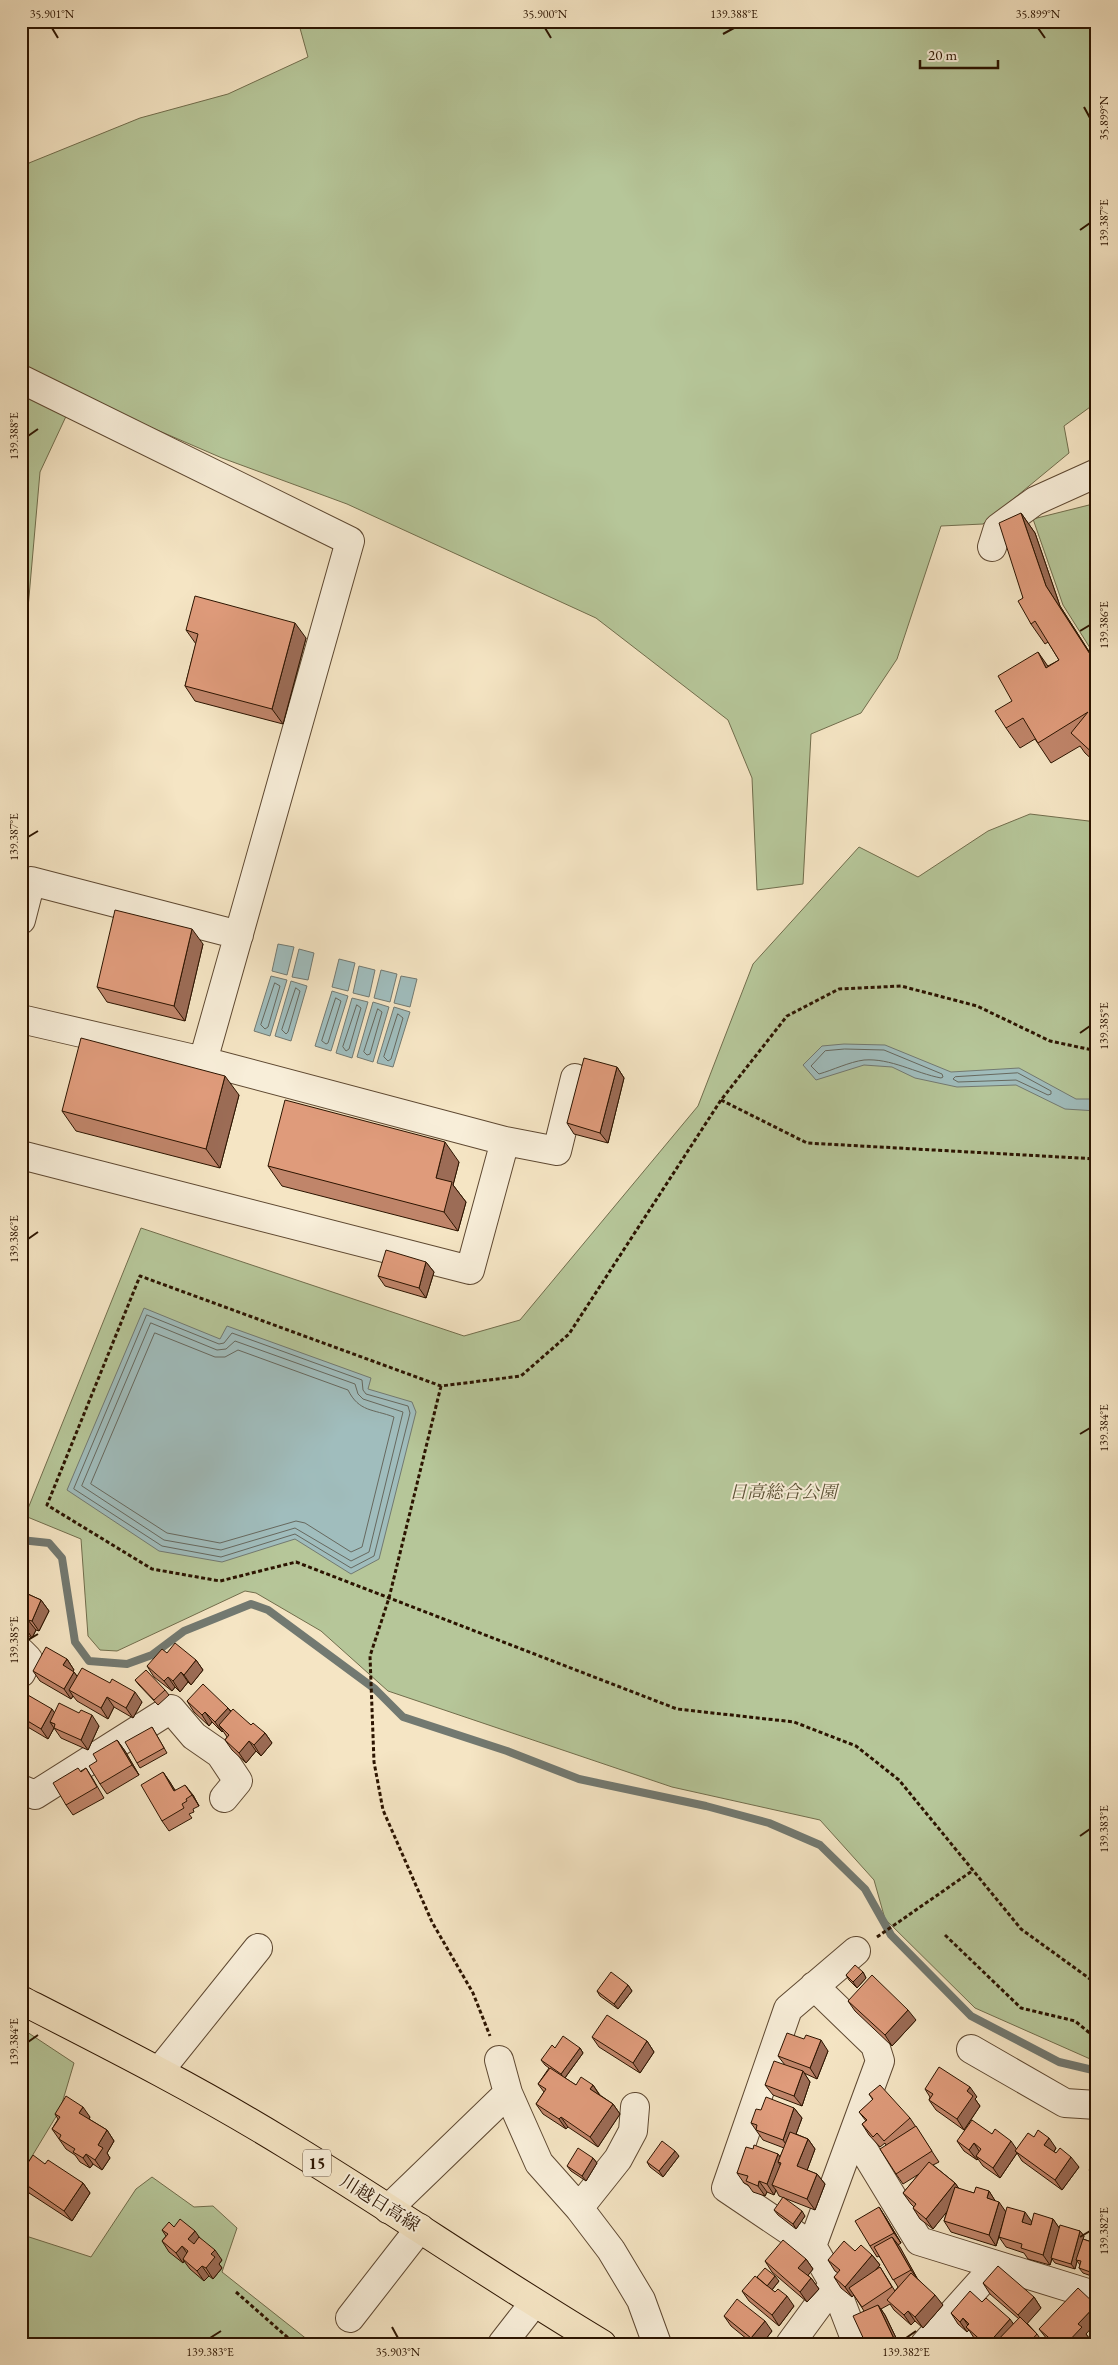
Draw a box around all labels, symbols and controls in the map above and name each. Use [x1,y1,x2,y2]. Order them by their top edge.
text: 35.901°N [30,6,75,22]
text: 35.900°N [523,6,568,22]
text: 139.388°E [710,6,758,22]
text: 35.899°N [1016,6,1061,22]
scale bar [920,38,998,70]
text: 20 m [928,45,957,64]
text: 35.899°N [1096,95,1112,140]
text: 139.387°E [1096,199,1112,247]
text: 139.388°E [6,412,22,460]
text: 139.386°E [1096,601,1112,649]
text: 139.387°E [6,813,22,861]
text: 139.385°E [1096,1002,1112,1050]
text: 139.386°E [6,1215,22,1263]
text: 139.384°E [1096,1404,1112,1452]
park label: 日高総合公園 [729,1480,840,1503]
text: 139.385°E [6,1616,22,1664]
text: 139.383°E [1096,1805,1112,1853]
text: 139.384°E [6,2018,22,2066]
road number: 15 [303,2150,331,2176]
street label: 川越日高線 [336,2169,425,2236]
text: 139.382°E [1096,2207,1112,2255]
text: 139.383°E [186,2344,234,2360]
text: 35.903°N [376,2344,421,2360]
text: 139.382°E [882,2344,930,2360]

